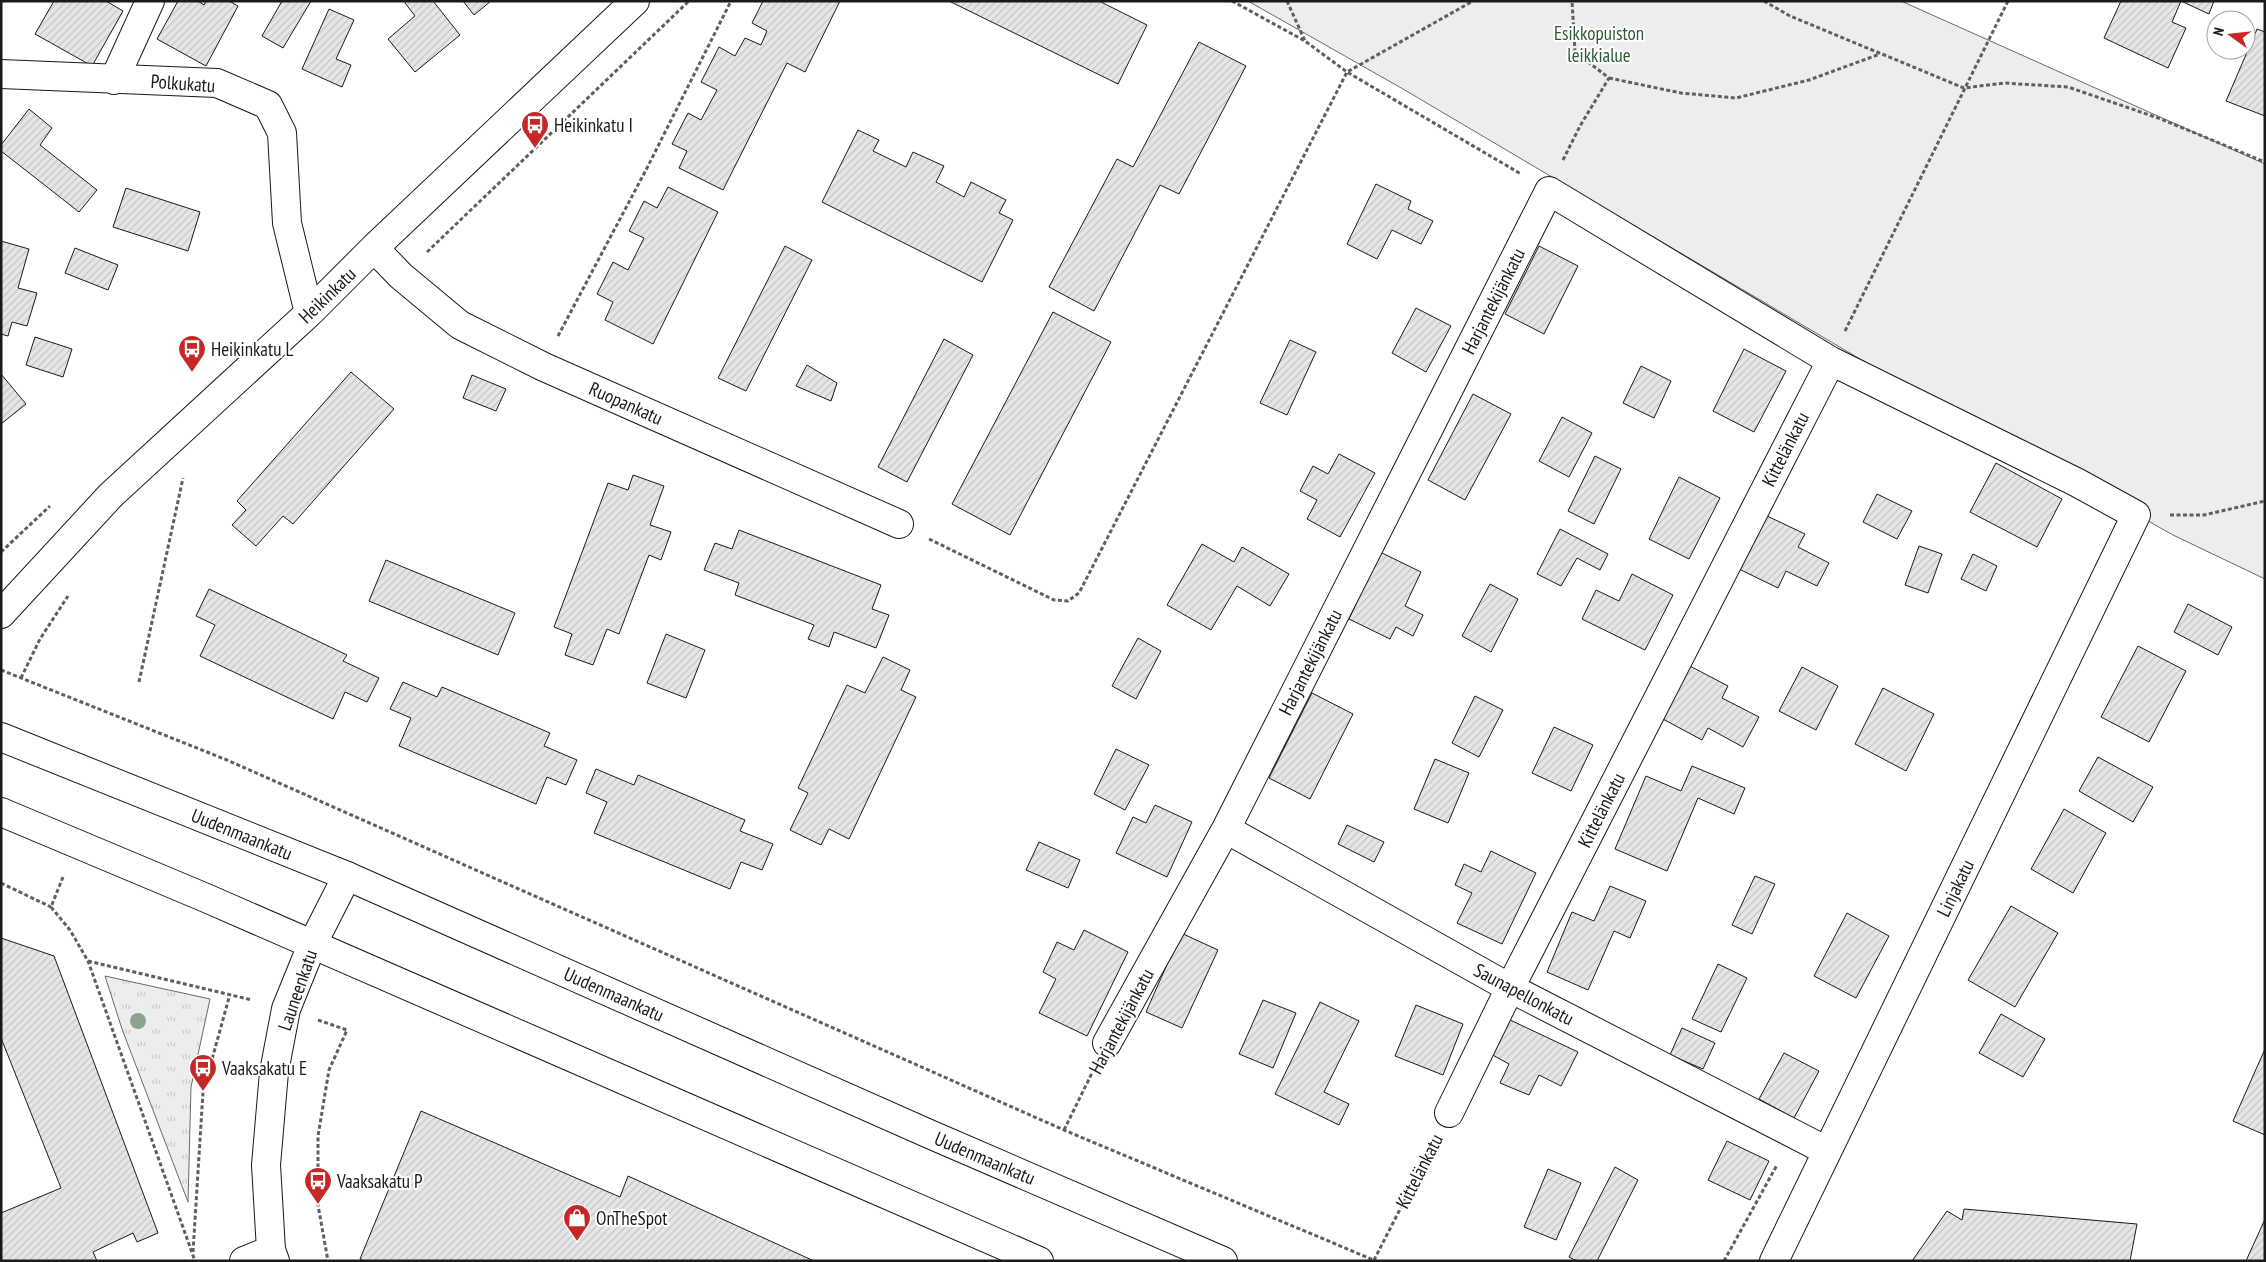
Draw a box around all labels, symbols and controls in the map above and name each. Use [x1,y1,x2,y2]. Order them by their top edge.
north arrow [2206,10,2256,60]
park label: Esikkopuiston leikkialue [1554,21,1644,67]
text: N [2209,26,2228,38]
street label: Polkukatu [150,69,216,97]
bus stop icon: Heikinkatu I [520,110,550,149]
place label: Heikinkatu I [554,113,633,137]
street label: Harjantekijänkatu [1456,244,1530,358]
street label: Heikinkatu [293,262,361,328]
bus stop icon: Heikinkatu L [177,334,207,373]
place label: Heikinkatu L [211,337,293,361]
street label: Ruopankatu [585,376,667,430]
street label: Kittelänkatu [1756,408,1814,490]
street label: Harjantekijänkatu [1273,605,1347,719]
street label: Kittelänkatu [1572,769,1630,851]
street label: Uudenmaankatu [188,803,296,865]
street label: Linjakatu [1931,856,1979,920]
street label: Launeenkatu [272,946,322,1034]
street label: Saunapellonkatu [1470,958,1578,1030]
street label: Uudenmaankatu [560,961,668,1027]
street label: Harjantekijänkatu [1083,964,1159,1078]
bus stop icon: Vaaksakatu E [188,1053,218,1092]
place label: Vaaksakatu E [221,1056,307,1080]
street label: Uudenmaankatu [931,1126,1039,1190]
street label: Kittelänkatu [1390,1130,1448,1212]
bus stop icon: Vaaksakatu P [303,1166,333,1205]
place label: Vaaksakatu P [336,1169,423,1193]
shop icon: OnTheSpot [562,1203,592,1242]
place label: OnTheSpot [596,1206,668,1230]

